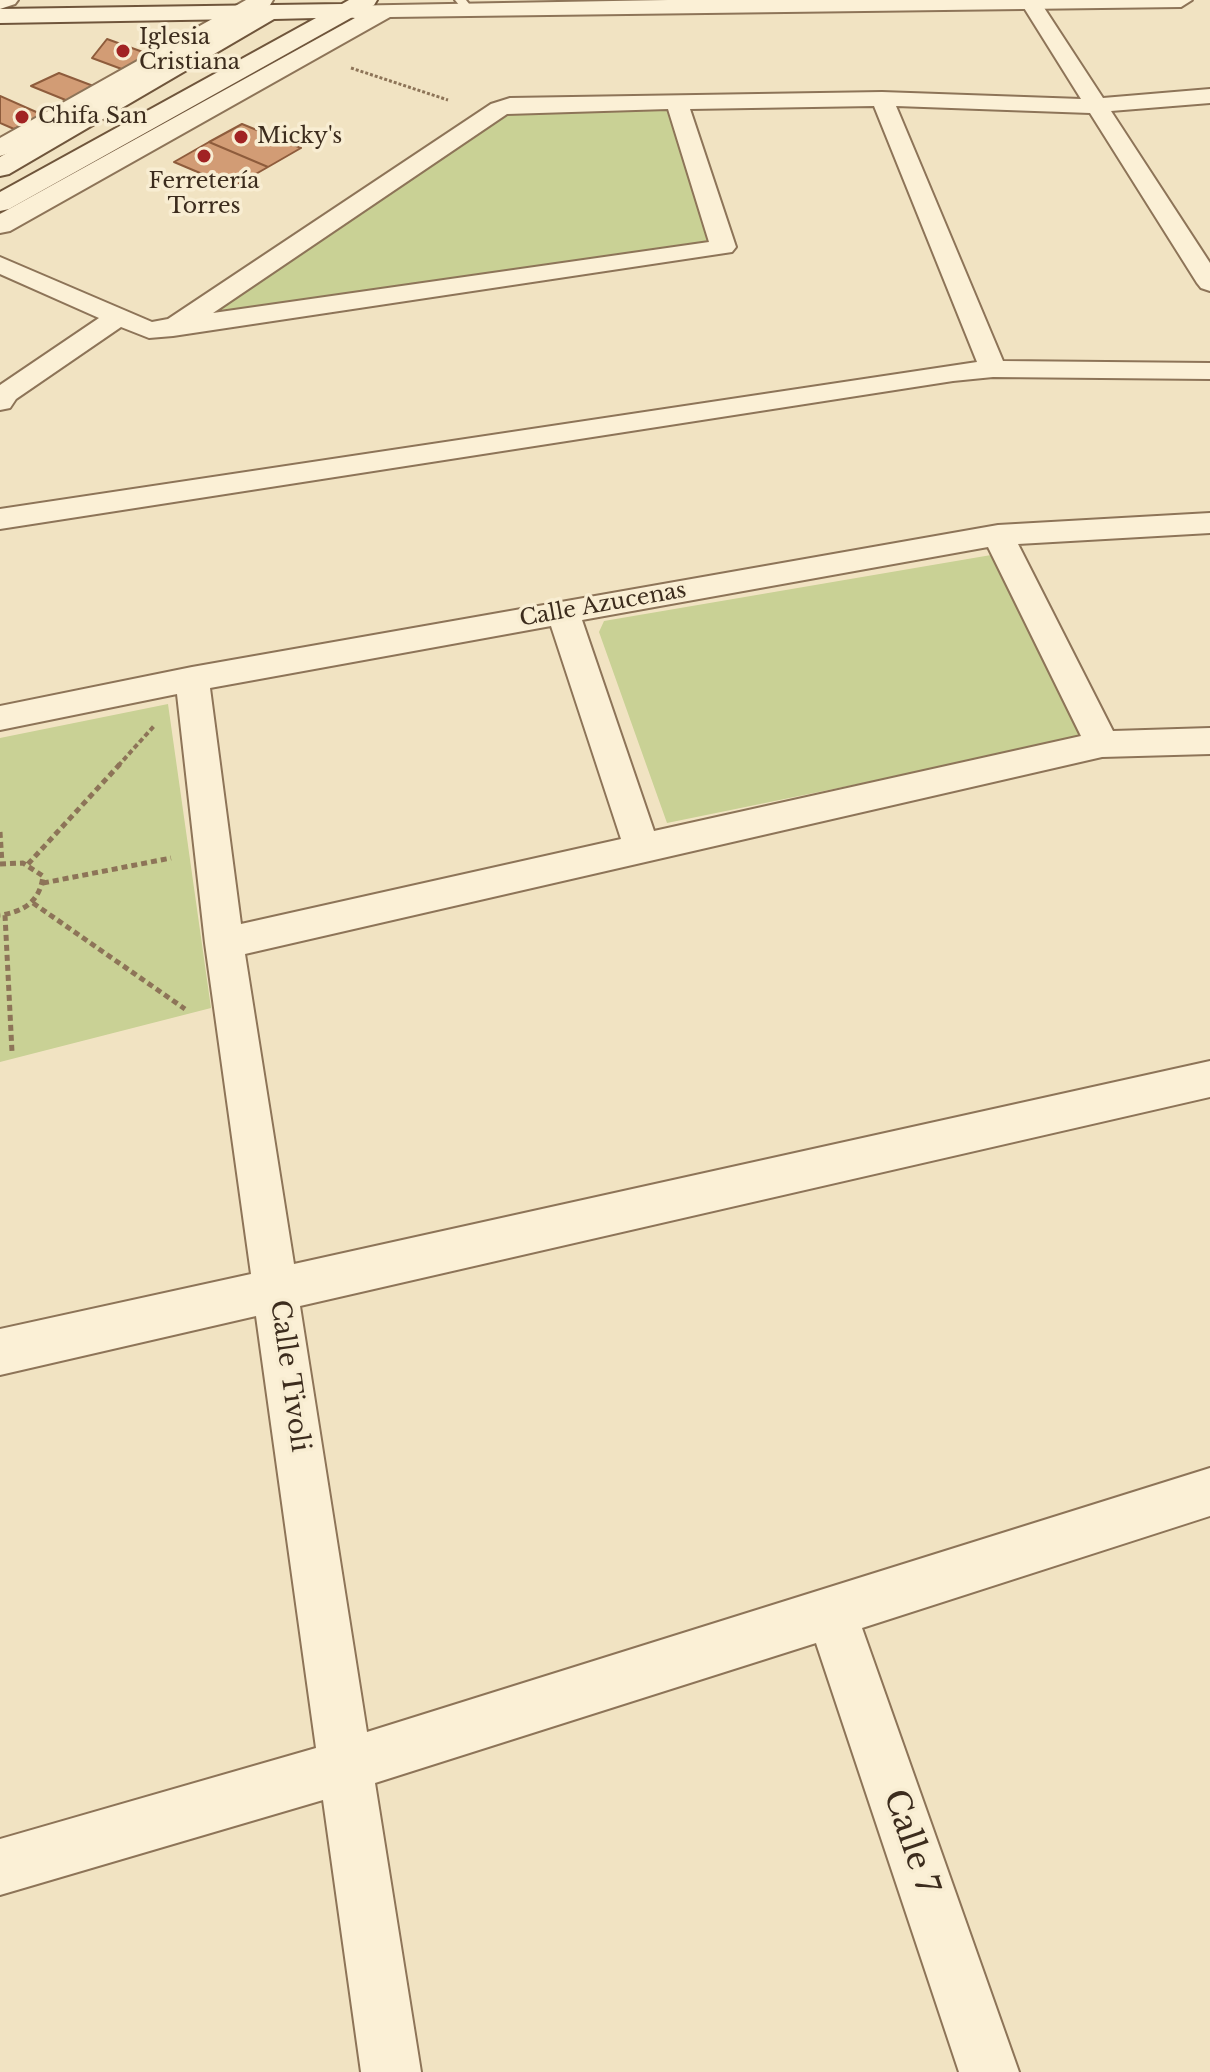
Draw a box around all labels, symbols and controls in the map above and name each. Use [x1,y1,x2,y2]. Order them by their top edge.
place label: Iglesia Cristiana [139,25,240,76]
marker: Iglesia Cristiana [114,42,132,60]
place label: Chifa San [38,104,147,130]
marker: Chifa San [13,108,31,126]
place label: Micky's [257,124,342,150]
marker: Micky's [232,128,250,146]
marker: Ferretería Torres [195,147,213,165]
place label: Ferretería Torres [149,169,259,220]
street label: Calle Azucenas [518,577,688,633]
street label: Calle Tivoli [263,1298,315,1454]
street label: Calle 7 [874,1785,946,1899]

